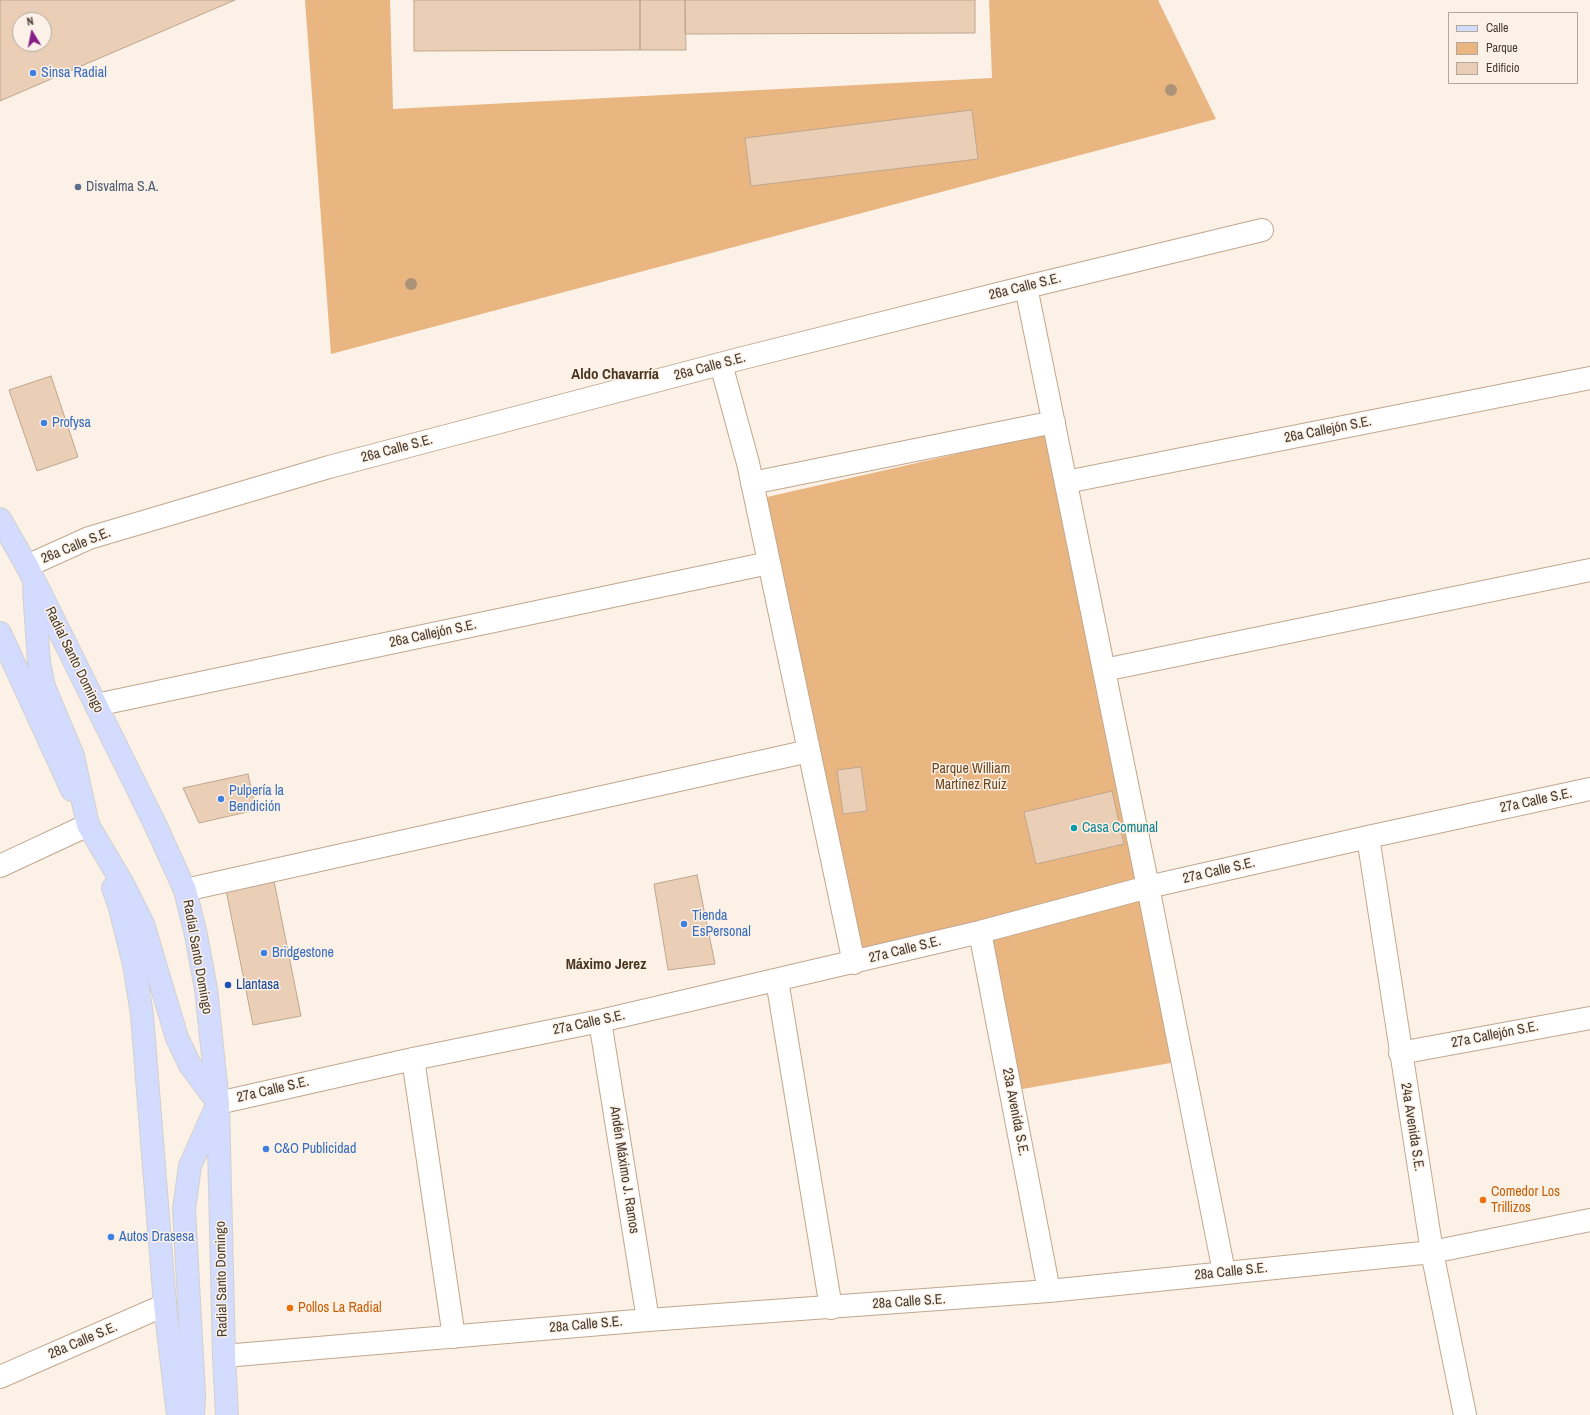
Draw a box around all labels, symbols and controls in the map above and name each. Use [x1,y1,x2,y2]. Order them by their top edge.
north arrow [12,12,52,52]
legend [1448,12,1578,84]
text: N [26,14,35,29]
text: Calle [1486,20,1508,36]
text: Parque [1486,40,1518,56]
text: Edificio [1486,60,1519,76]
place label: Sinsa Radial [41,65,107,81]
marker: Sinsa Radial [28,68,38,78]
place label: Disvalma S.A. [86,179,159,195]
marker: Disvalma S.A. [73,182,83,192]
street label: 26a Calle S.E. [987,270,1063,304]
street label: 26a Calle S.E. [672,349,748,385]
district label: Aldo Chavarría [571,366,659,384]
street label: 26a Callejón S.E. [1283,413,1373,447]
place label: Profysa [52,415,91,431]
marker: Profysa [39,418,49,428]
street label: 26a Calle S.E. [359,431,435,467]
street label: 26a Calle S.E. [39,524,113,568]
street label: Radial Santo Domingo [41,604,107,716]
street label: 26a Callejón S.E. [388,617,478,651]
park label: Parque William Martínez Ruíz [932,761,1010,794]
place label: Pulpería la Bendición [229,783,284,816]
street label: 27a Calle S.E. [1498,785,1574,817]
marker: Pulpería la Bendición [216,794,226,804]
place label: Casa Comunal [1082,820,1158,836]
marker: Casa Comunal [1069,823,1079,833]
street label: 27a Calle S.E. [1181,855,1257,887]
street label: Radial Santo Domingo [179,898,215,1016]
place label: Tienda EsPersonal [692,908,751,940]
marker: Tienda EsPersonal [679,919,689,929]
street label: 27a Calle S.E. [867,933,943,967]
place label: Bridgestone [272,945,334,961]
marker: Bridgestone [259,948,269,958]
district label: Máximo Jerez [566,956,646,974]
place label: Llantasa [236,977,279,993]
marker: Llantasa [223,980,233,990]
street label: 27a Calle S.E. [551,1007,627,1039]
street label: 27a Callejón S.E. [1450,1018,1540,1052]
street label: 23a Avenida S.E. [998,1067,1032,1157]
street label: 27a Calle S.E. [235,1074,311,1106]
street label: 24a Avenida S.E. [1397,1082,1427,1172]
street label: Andén Máximo J. Ramos [606,1105,642,1235]
place label: C&O Publicidad [274,1141,356,1157]
marker: C&O Publicidad [261,1144,271,1154]
place label: Comedor Los Trillizos [1491,1184,1560,1216]
marker: Comedor Los Trillizos [1478,1195,1488,1205]
street label: Radial Santo Domingo [213,1221,231,1337]
place label: Autos Drasesa [119,1229,194,1245]
marker: Autos Drasesa [106,1232,116,1242]
street label: 28a Calle S.E. [1194,1260,1268,1284]
street label: 28a Calle S.E. [872,1291,946,1313]
place label: Pollos La Radial [298,1300,382,1316]
marker: Pollos La Radial [285,1303,295,1313]
street label: 28a Calle S.E. [549,1313,623,1337]
street label: 28a Calle S.E. [46,1319,120,1363]

